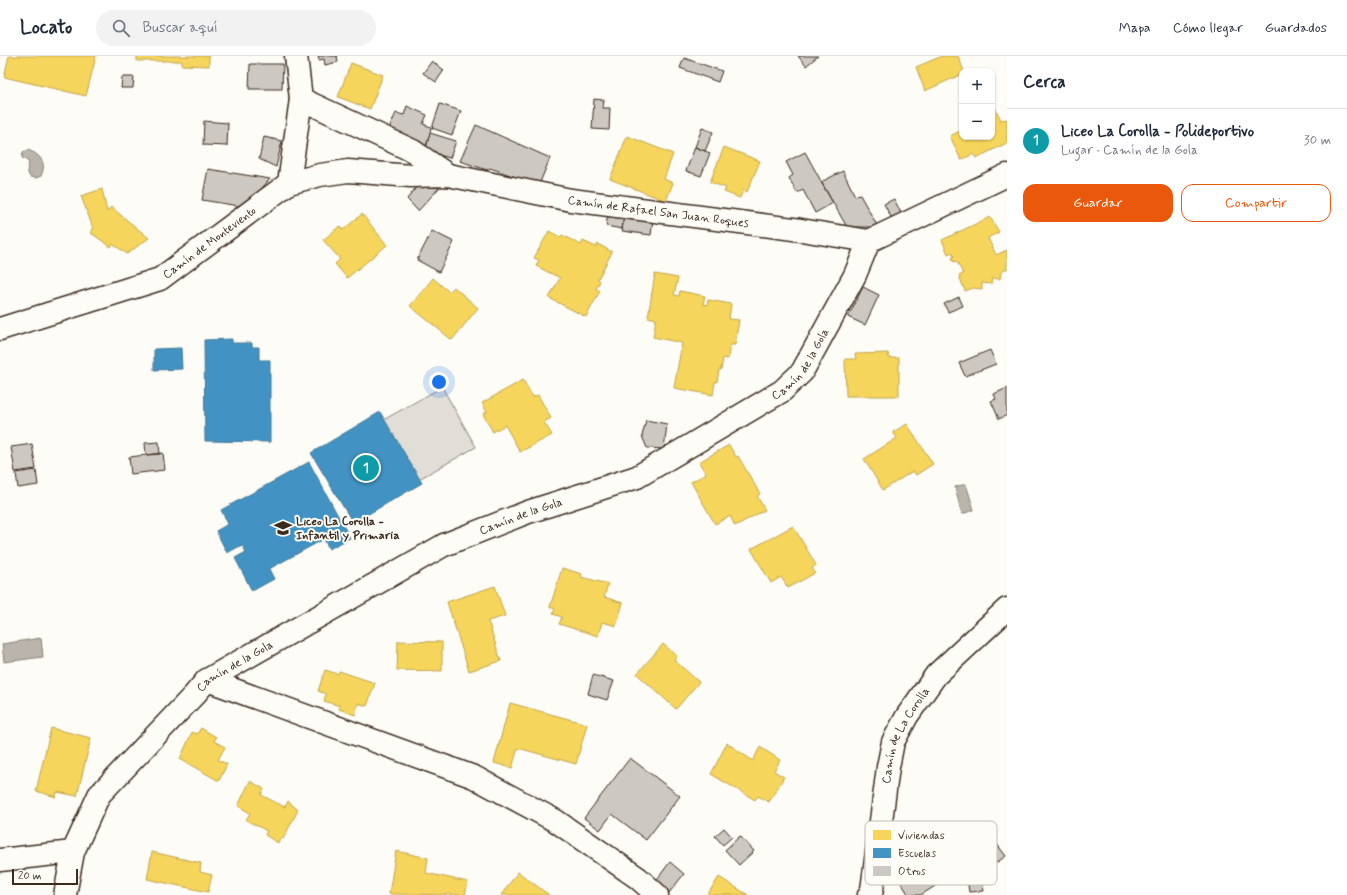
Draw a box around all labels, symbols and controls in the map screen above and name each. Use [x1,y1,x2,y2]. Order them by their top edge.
search box [96,10,376,46]
text: Locato [20,15,72,40]
icon: search [110,17,132,39]
text: Buscar aquí [142,18,218,38]
text: Mapa [1119,19,1151,37]
text: Cómo llegar [1173,19,1243,37]
text: Guardados [1265,19,1327,37]
map controls [959,68,995,140]
button: + [959,68,995,104]
text: Cerca [1023,71,1066,93]
button: − [959,104,995,140]
text: Liceo La Corolla - Polideportivo [1061,122,1254,142]
text: 1 [1033,132,1039,149]
text: 30 m [1304,132,1331,149]
text: Lugar · Camín de la Gola [1061,142,1198,159]
button: Guardar [1023,184,1173,222]
button: Compartir [1181,184,1331,222]
street label: Camín de Rafael San Juan Roques [567,193,750,232]
street label: Camín de Monteviento [160,203,260,283]
street label: Camín de la Gola [769,326,833,404]
your location [429,372,449,392]
pin: 1 [353,453,379,483]
street label: Camín de la Gola [477,494,565,539]
place label: Liceo La Corolla - Infantil y Primaria [296,514,400,544]
school or university icon: Liceo La Corolla - Infantil y Primaria [273,518,293,538]
street label: Camín de la Gola [193,637,276,696]
street label: Camín de La Corolla [879,684,934,785]
legend [865,821,997,885]
text: Viviendas [898,829,945,843]
text: Escuelas [898,847,936,861]
text: Otros [898,865,926,879]
scale bar [12,867,78,886]
text: 20 m [18,869,41,883]

